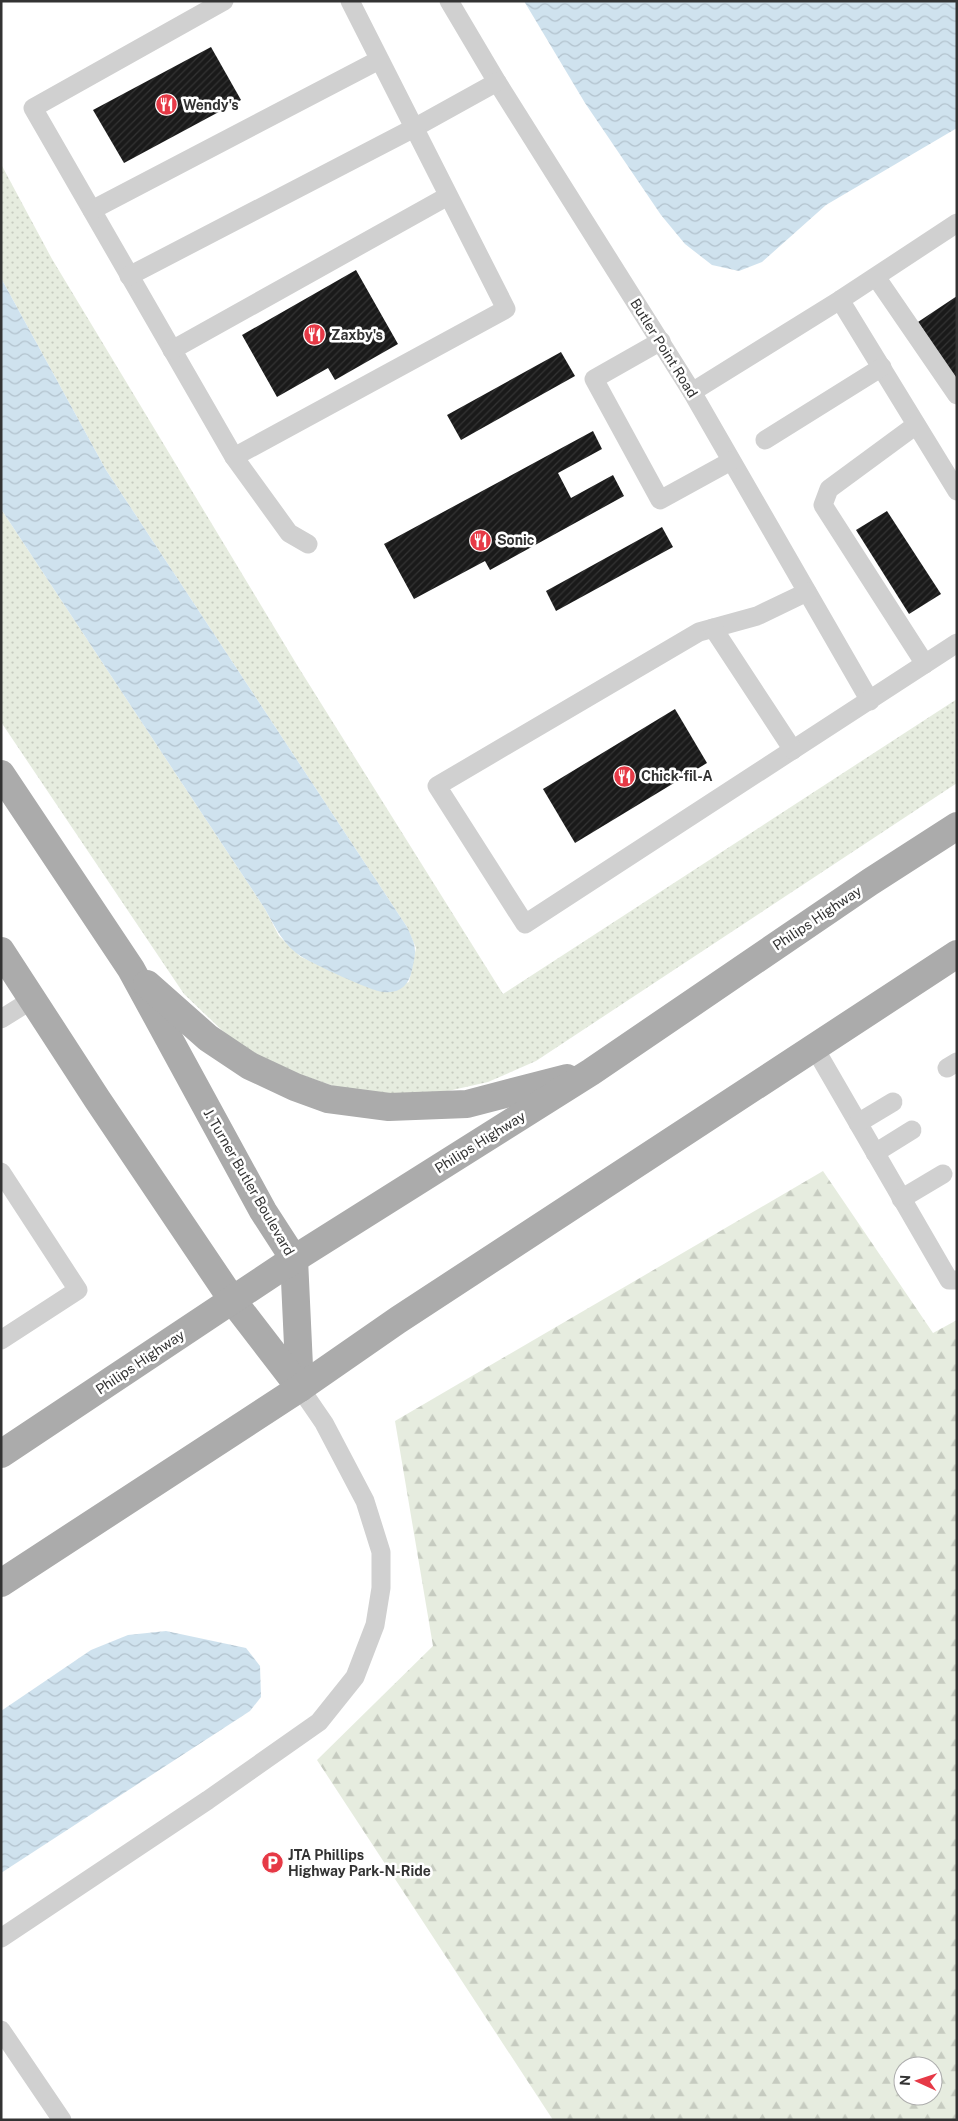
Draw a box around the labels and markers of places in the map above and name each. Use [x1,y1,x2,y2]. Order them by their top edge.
restaurant icon: Wendy's [155,93,179,117]
place label: Wendy's [183,97,239,113]
restaurant icon: Zaxby's [303,323,327,347]
place label: Zaxby's [331,327,383,343]
restaurant icon: Sonic [469,528,493,552]
place label: Sonic [497,532,535,548]
restaurant icon: Chick-fil-A [613,764,637,788]
place label: Chick-fil-A [641,768,713,784]
place label: JTA Phillips Highway Park-N-Ride [288,1847,431,1879]
parking icon: JTA Phillips Highway Park-N-Ride [260,1851,284,1875]

